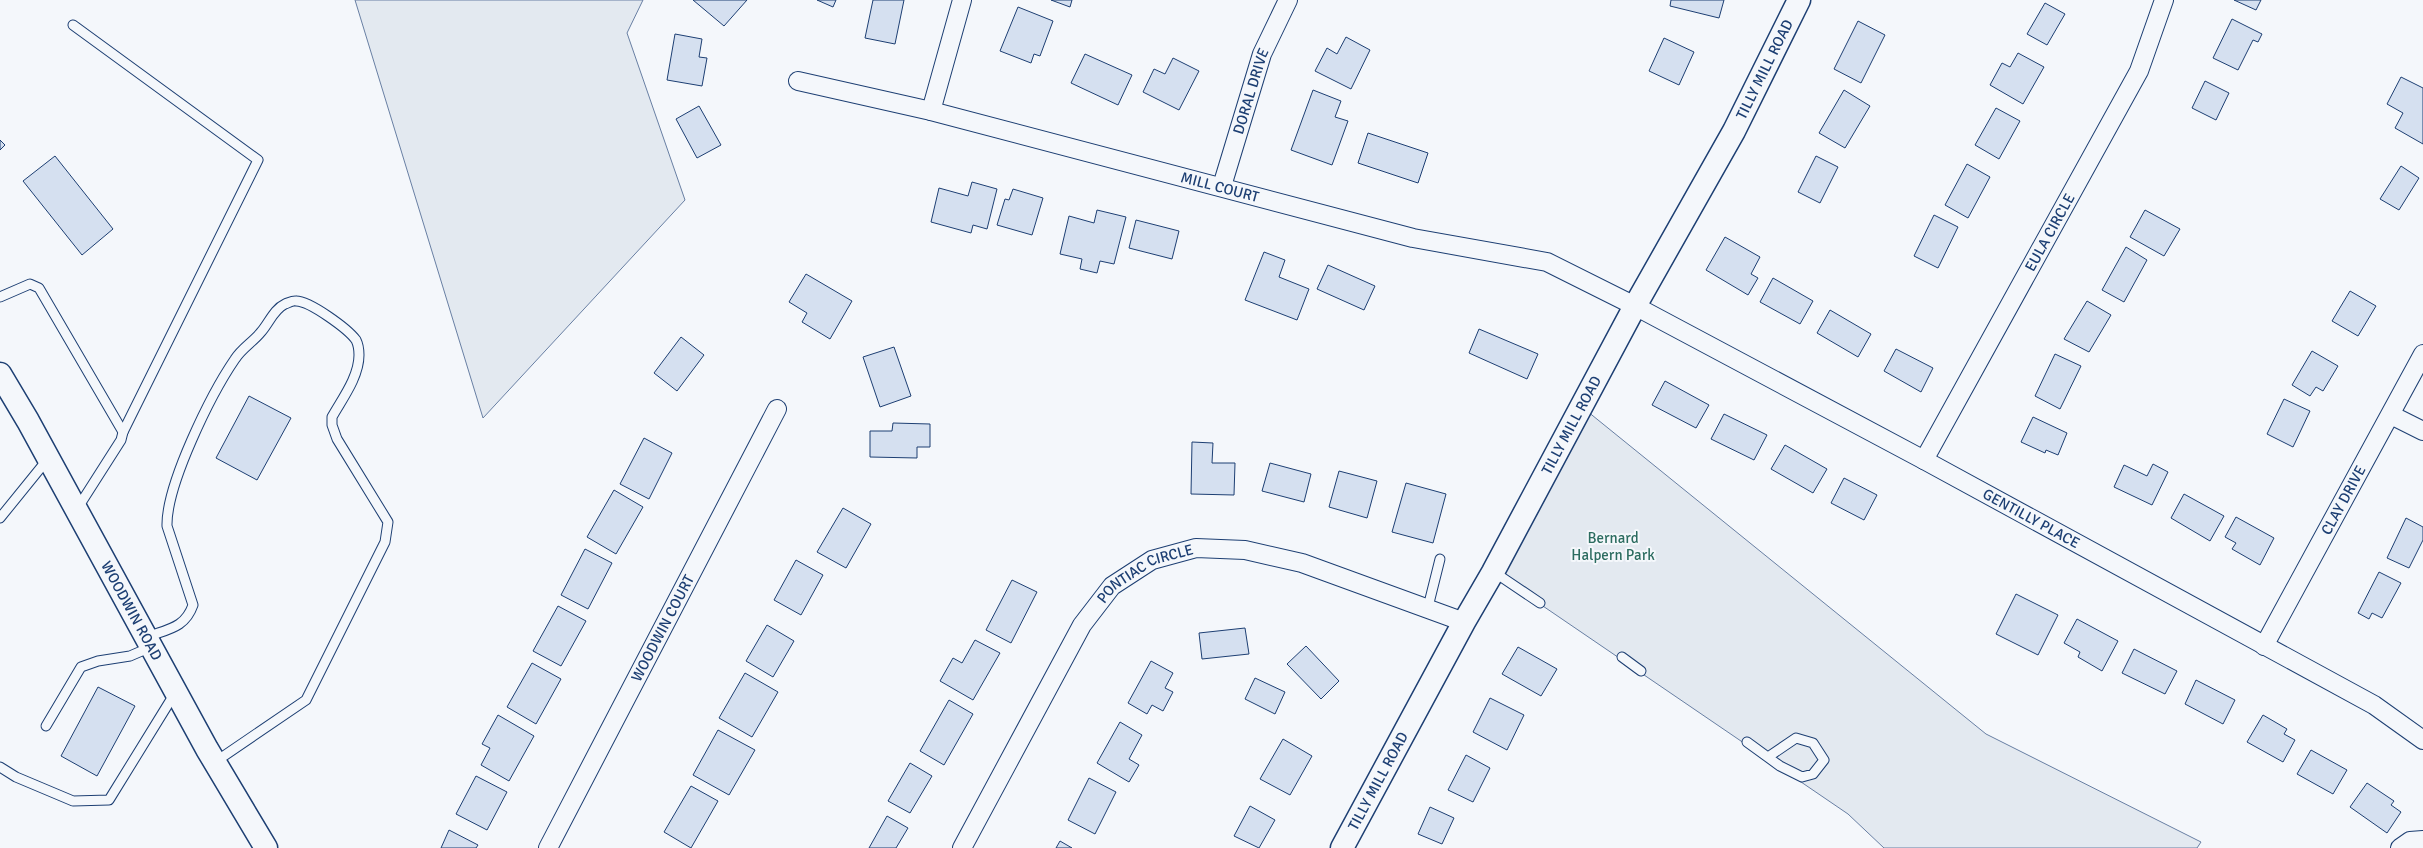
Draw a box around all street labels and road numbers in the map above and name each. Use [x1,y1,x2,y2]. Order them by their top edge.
street label: TILLY MILL ROAD [1732,16,1797,122]
street label: DORAL DRIVE [1229,45,1273,136]
street label: MILL COURT [1179,168,1262,206]
street label: EULA CIRCLE [2021,190,2079,275]
street label: TILLY MILL ROAD [1538,373,1605,478]
street label: CLAY DRIVE [2317,462,2370,538]
street label: GENTILLY PLACE [1980,485,2083,552]
street label: PONTIAC CIRCLE [1093,540,1195,607]
street label: WOODWIN ROAD [97,558,166,664]
street label: WOODWIN COURT [627,571,698,685]
street label: TILLY MILL ROAD [1344,729,1412,833]

